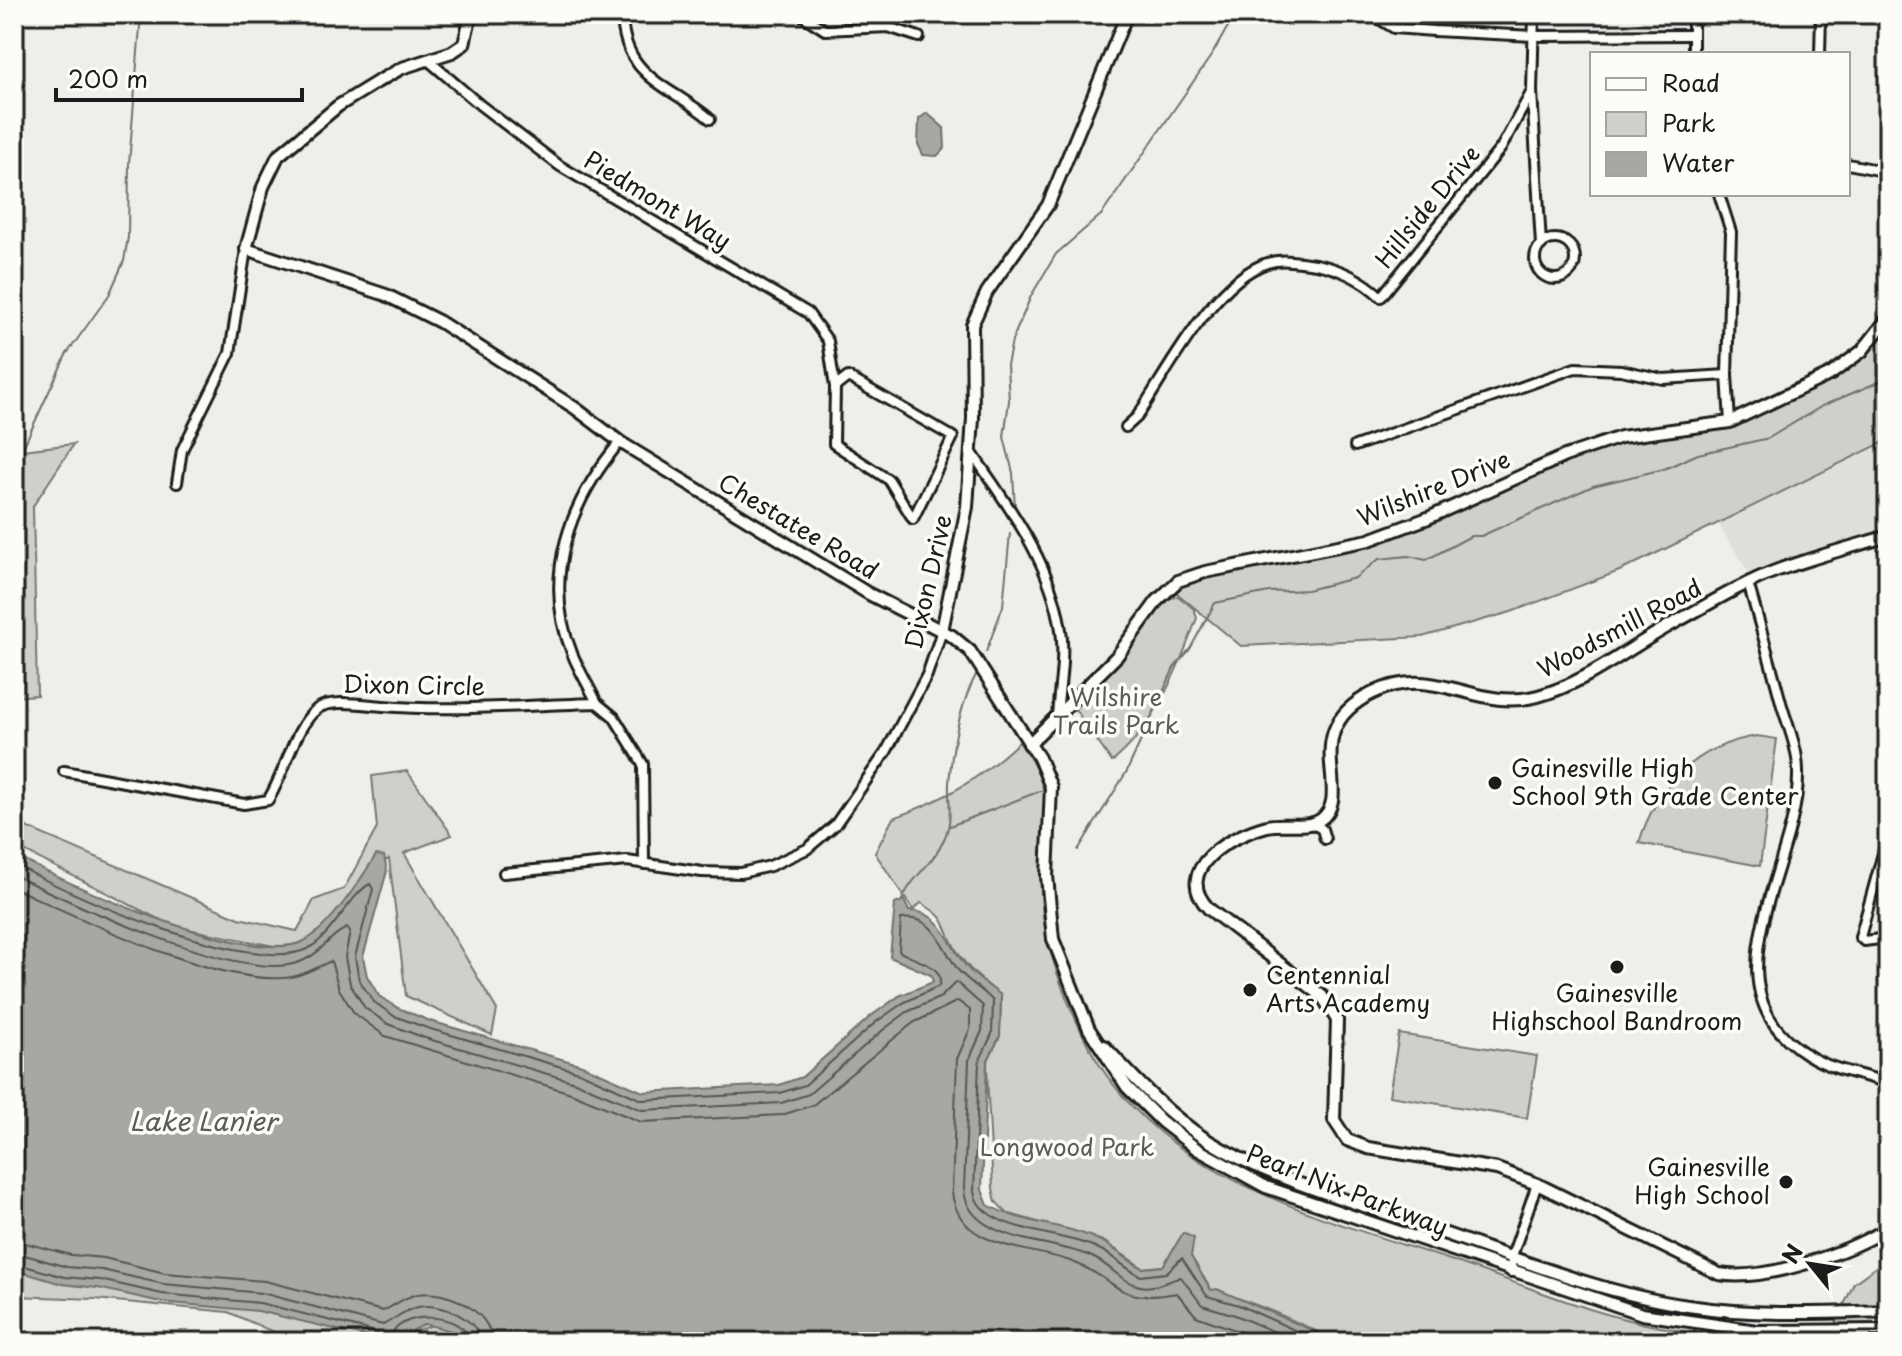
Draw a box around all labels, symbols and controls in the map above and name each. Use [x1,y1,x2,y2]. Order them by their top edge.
scale bar [56,52,302,102]
legend [1590,52,1850,196]
text: 200 m [68,60,148,96]
text: Road [1662,64,1720,100]
text: Park [1662,104,1716,140]
street label: Hillside Drive [1365,136,1487,275]
street label: Piedmont Way [577,141,739,258]
text: Water [1662,144,1735,180]
street label: Wilshire Drive [1351,440,1515,534]
street label: Chestatee Road [712,463,886,587]
street label: Dixon Drive [894,511,960,652]
street label: Woodsmill Road [1530,569,1708,686]
street label: Dixon Circle [343,665,486,703]
park label: Wilshire Trails Park [1053,678,1179,742]
place label: Gainesville High School 9th Grade Center [1511,749,1799,813]
marker: Gainesville High School 9th Grade Center [1486,774,1504,792]
place label: Centennial Arts Academy [1266,956,1430,1020]
marker: Gainesville Highschool Bandroom [1608,958,1626,976]
place label: Gainesville Highschool Bandroom [1492,974,1742,1038]
marker: Centennial Arts Academy [1241,981,1259,999]
water label: Lake Lanier [129,1101,280,1140]
park label: Longwood Park [980,1128,1154,1164]
street label: Pearl Nix Parkway [1242,1134,1454,1244]
place label: Gainesville High School [1634,1148,1770,1212]
marker: Gainesville High School [1777,1173,1795,1191]
north arrow [1770,1224,1850,1304]
text: N [1773,1237,1810,1269]

